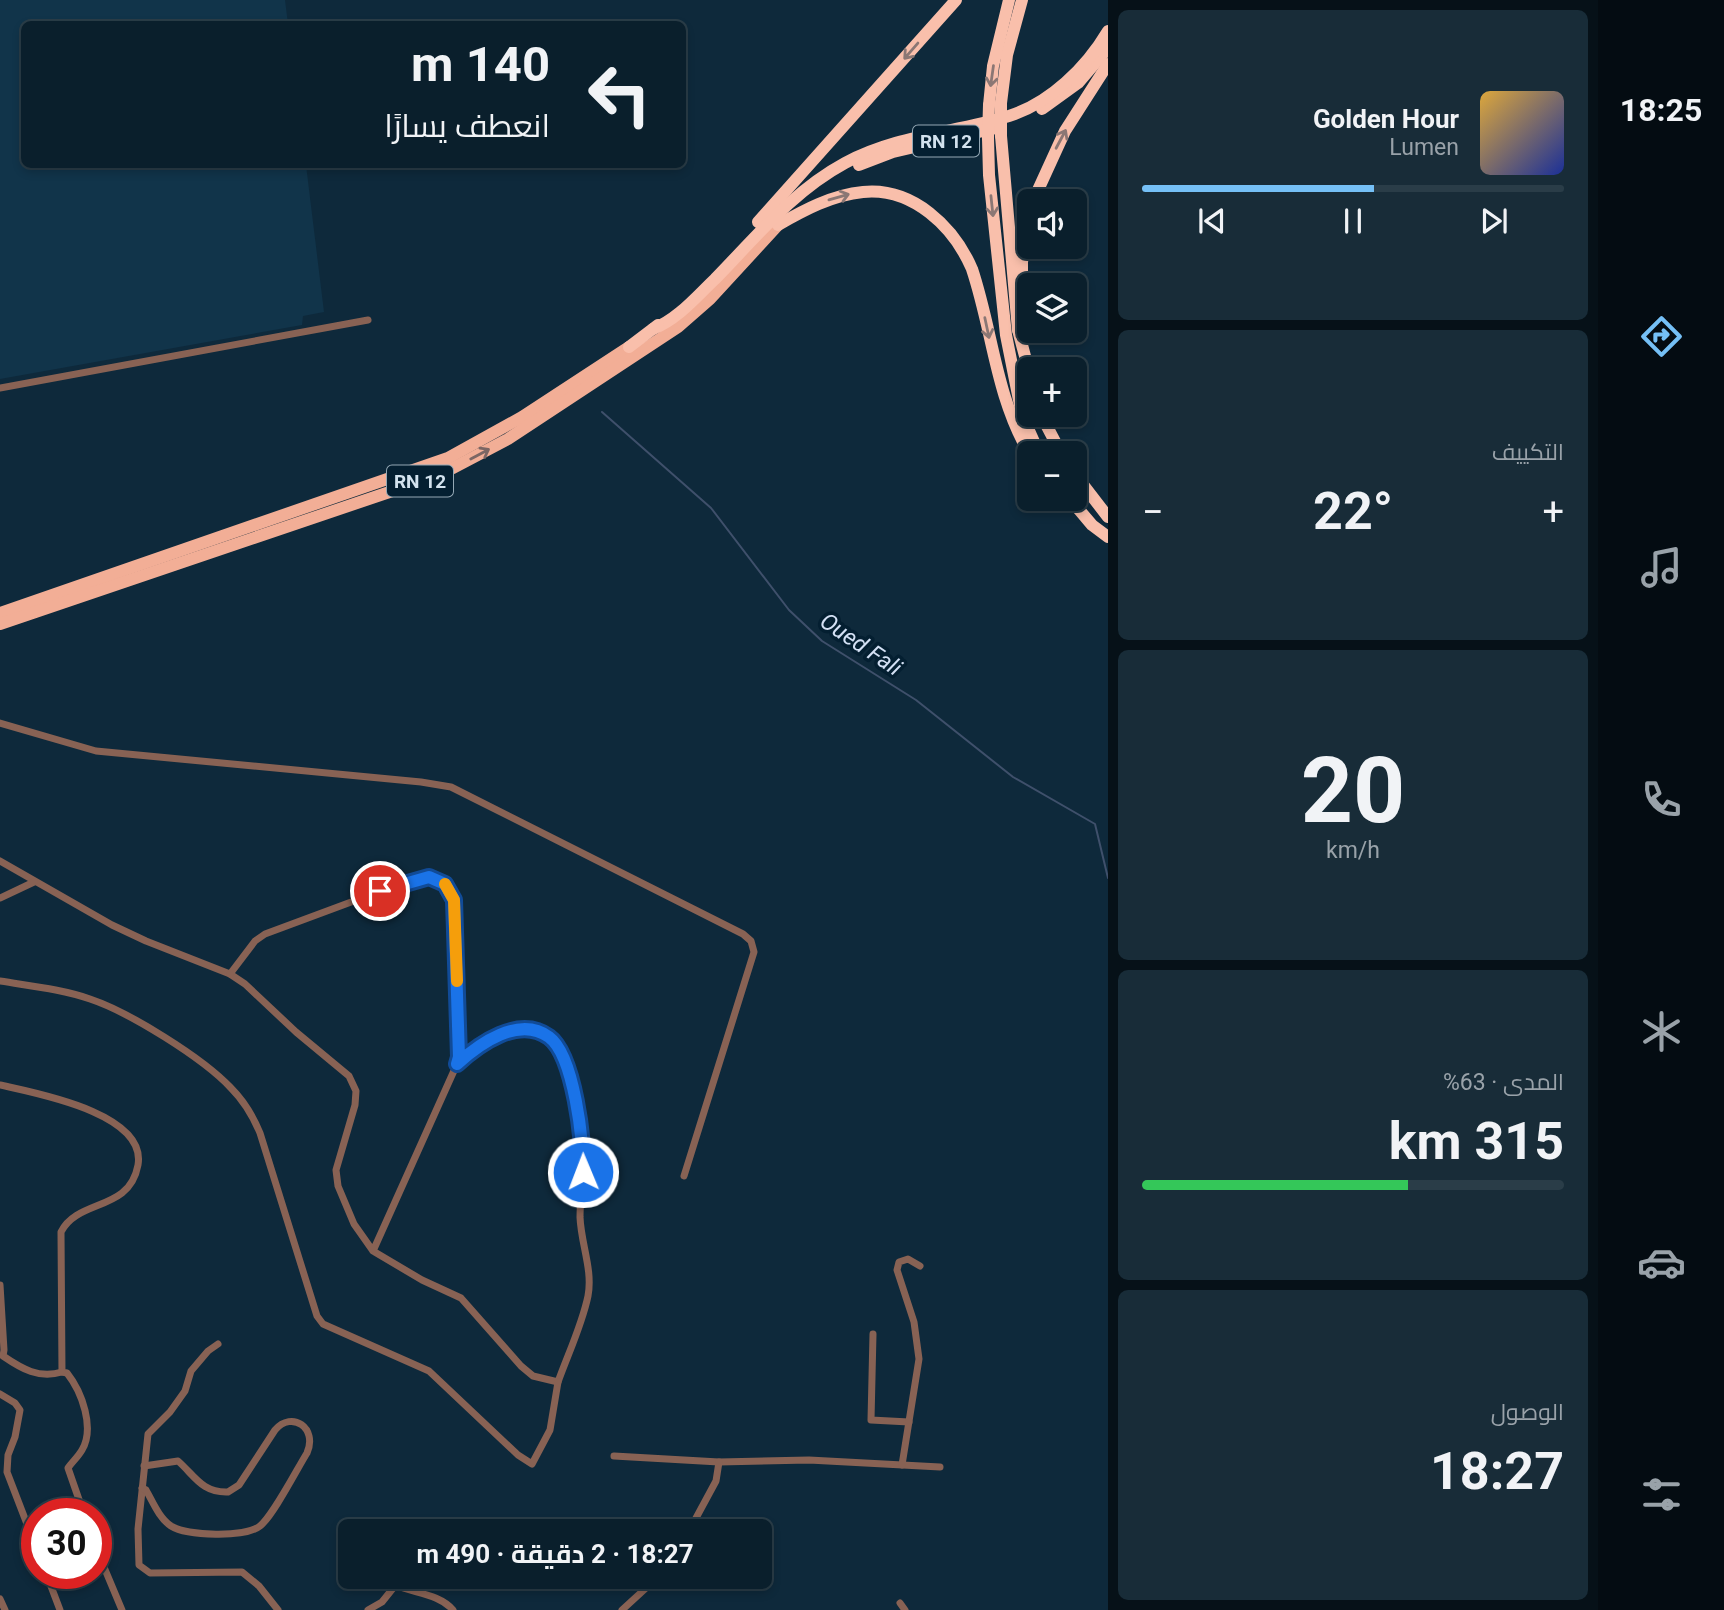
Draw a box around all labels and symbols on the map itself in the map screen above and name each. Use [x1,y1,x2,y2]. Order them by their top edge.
one-way arrow [902,42,919,59]
one-way arrow [985,64,998,87]
road number: RN 12 [913,125,979,156]
one-way arrow [1055,129,1068,150]
one-way arrow [828,190,850,203]
one-way arrow [986,194,999,217]
one-way arrow [981,316,994,338]
one-way arrow [469,447,490,461]
road number: RN 12 [387,466,453,496]
water label: Oued Fali [815,607,907,682]
pin [350,861,410,921]
position arrow [546,1135,620,1209]
speed limit sign: 30 [21,1498,112,1589]

